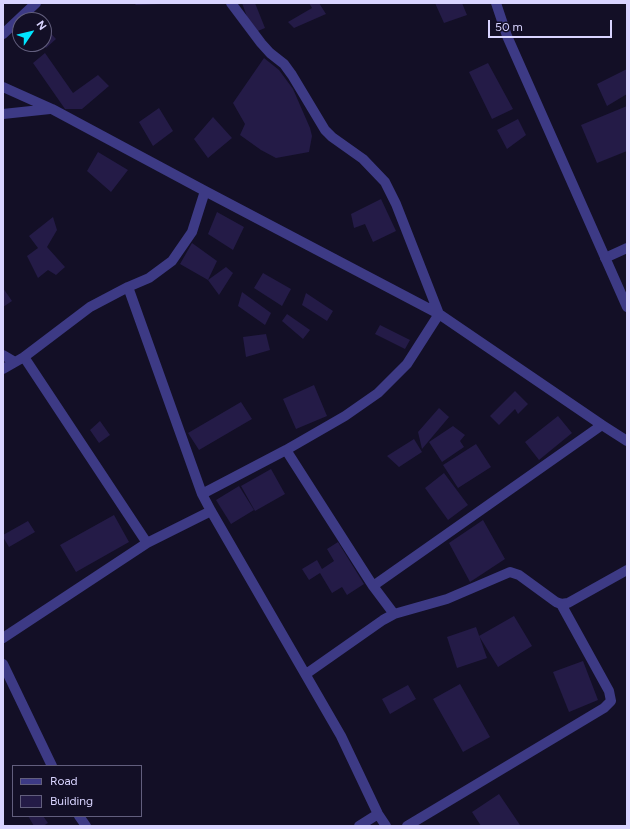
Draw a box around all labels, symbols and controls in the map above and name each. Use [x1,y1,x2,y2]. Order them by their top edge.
north arrow [12,12,52,52]
scale bar [490,12,614,38]
text: N [34,18,49,33]
text: 50 m [495,20,523,34]
legend [12,765,142,817]
text: Road [50,774,78,788]
text: Building [50,794,93,808]

